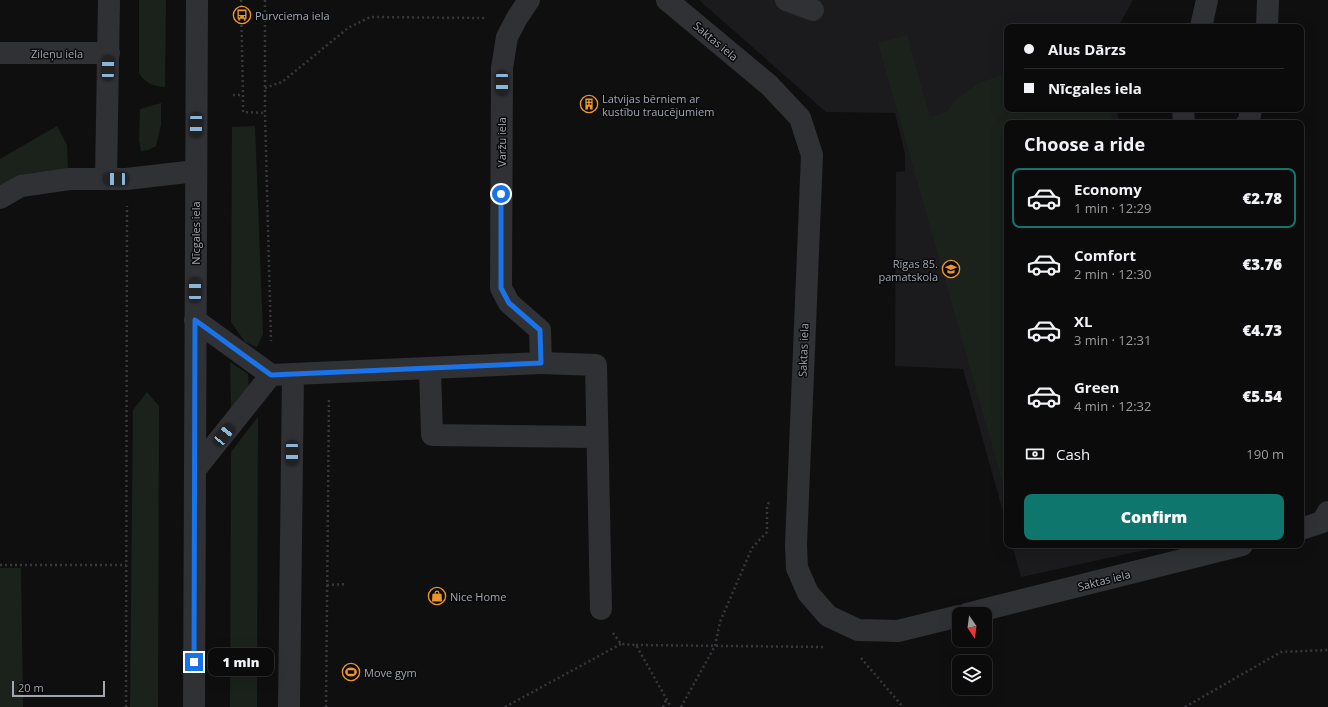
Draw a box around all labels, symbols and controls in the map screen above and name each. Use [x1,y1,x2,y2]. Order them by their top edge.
bus stop icon: Purvciema iela [232,5,252,25]
place label: Purvciema iela [255,8,330,23]
street label: Saktas iela [691,18,741,64]
text: Alus Dārzs [1048,39,1126,59]
street label: Zileņu iela [31,46,83,61]
car [102,56,114,80]
car [496,71,508,95]
text: Nīcgales iela [1048,78,1142,98]
place label: Latvijas bērniem ar kustību traucējumiem [602,91,714,119]
building icon: Latvijas bērniem ar kustību traucējumiem [579,94,599,114]
car [190,113,202,137]
street label: Varžu iela [494,117,509,167]
text: Choose a ride [1024,132,1145,156]
car [104,173,128,185]
text: Economy [1074,179,1142,199]
icon: car [1026,180,1062,216]
route start [492,185,510,203]
text: €2.78 [1243,188,1282,208]
text: 1 min · 12:29 [1074,199,1151,217]
street label: Nīcgales iela [188,201,203,265]
text: Comfort [1074,245,1136,265]
icon: car [1026,246,1062,282]
text: €3.76 [1243,254,1282,274]
place label: Rīgas 85. pamatskola [878,256,938,284]
school or university icon: Rīgas 85. pamatskola [941,259,961,279]
text: 2 min · 12:30 [1074,265,1151,283]
car [189,278,201,302]
text: XL [1074,311,1092,331]
icon: car [1026,312,1062,348]
text: €4.73 [1243,320,1282,340]
street label: Saktas iela [795,323,811,377]
text: 3 min · 12:31 [1074,331,1151,349]
text: Green [1074,377,1119,397]
icon: car [1026,378,1062,414]
text: €5.54 [1243,386,1282,406]
text: 4 min · 12:32 [1074,397,1151,415]
car [212,422,236,448]
car [286,441,298,465]
icon: cash [1024,443,1046,465]
text: Cash [1056,444,1090,464]
text: 190 m [1246,445,1284,463]
button: Confirm [1024,494,1284,540]
street label: Saktas iela [1076,566,1132,594]
shop icon: Nice Home [427,586,447,606]
place label: Nice Home [450,589,506,604]
north arrow [952,607,992,647]
map controls [952,607,992,695]
callout: 1 min [208,648,274,676]
route end [185,653,203,671]
text: 1 min [223,653,259,671]
button: layers [952,655,992,695]
sports icon: Move gym [341,662,361,682]
place label: Move gym [364,665,417,680]
scale bar [12,679,105,698]
text: 20 m [18,680,44,695]

